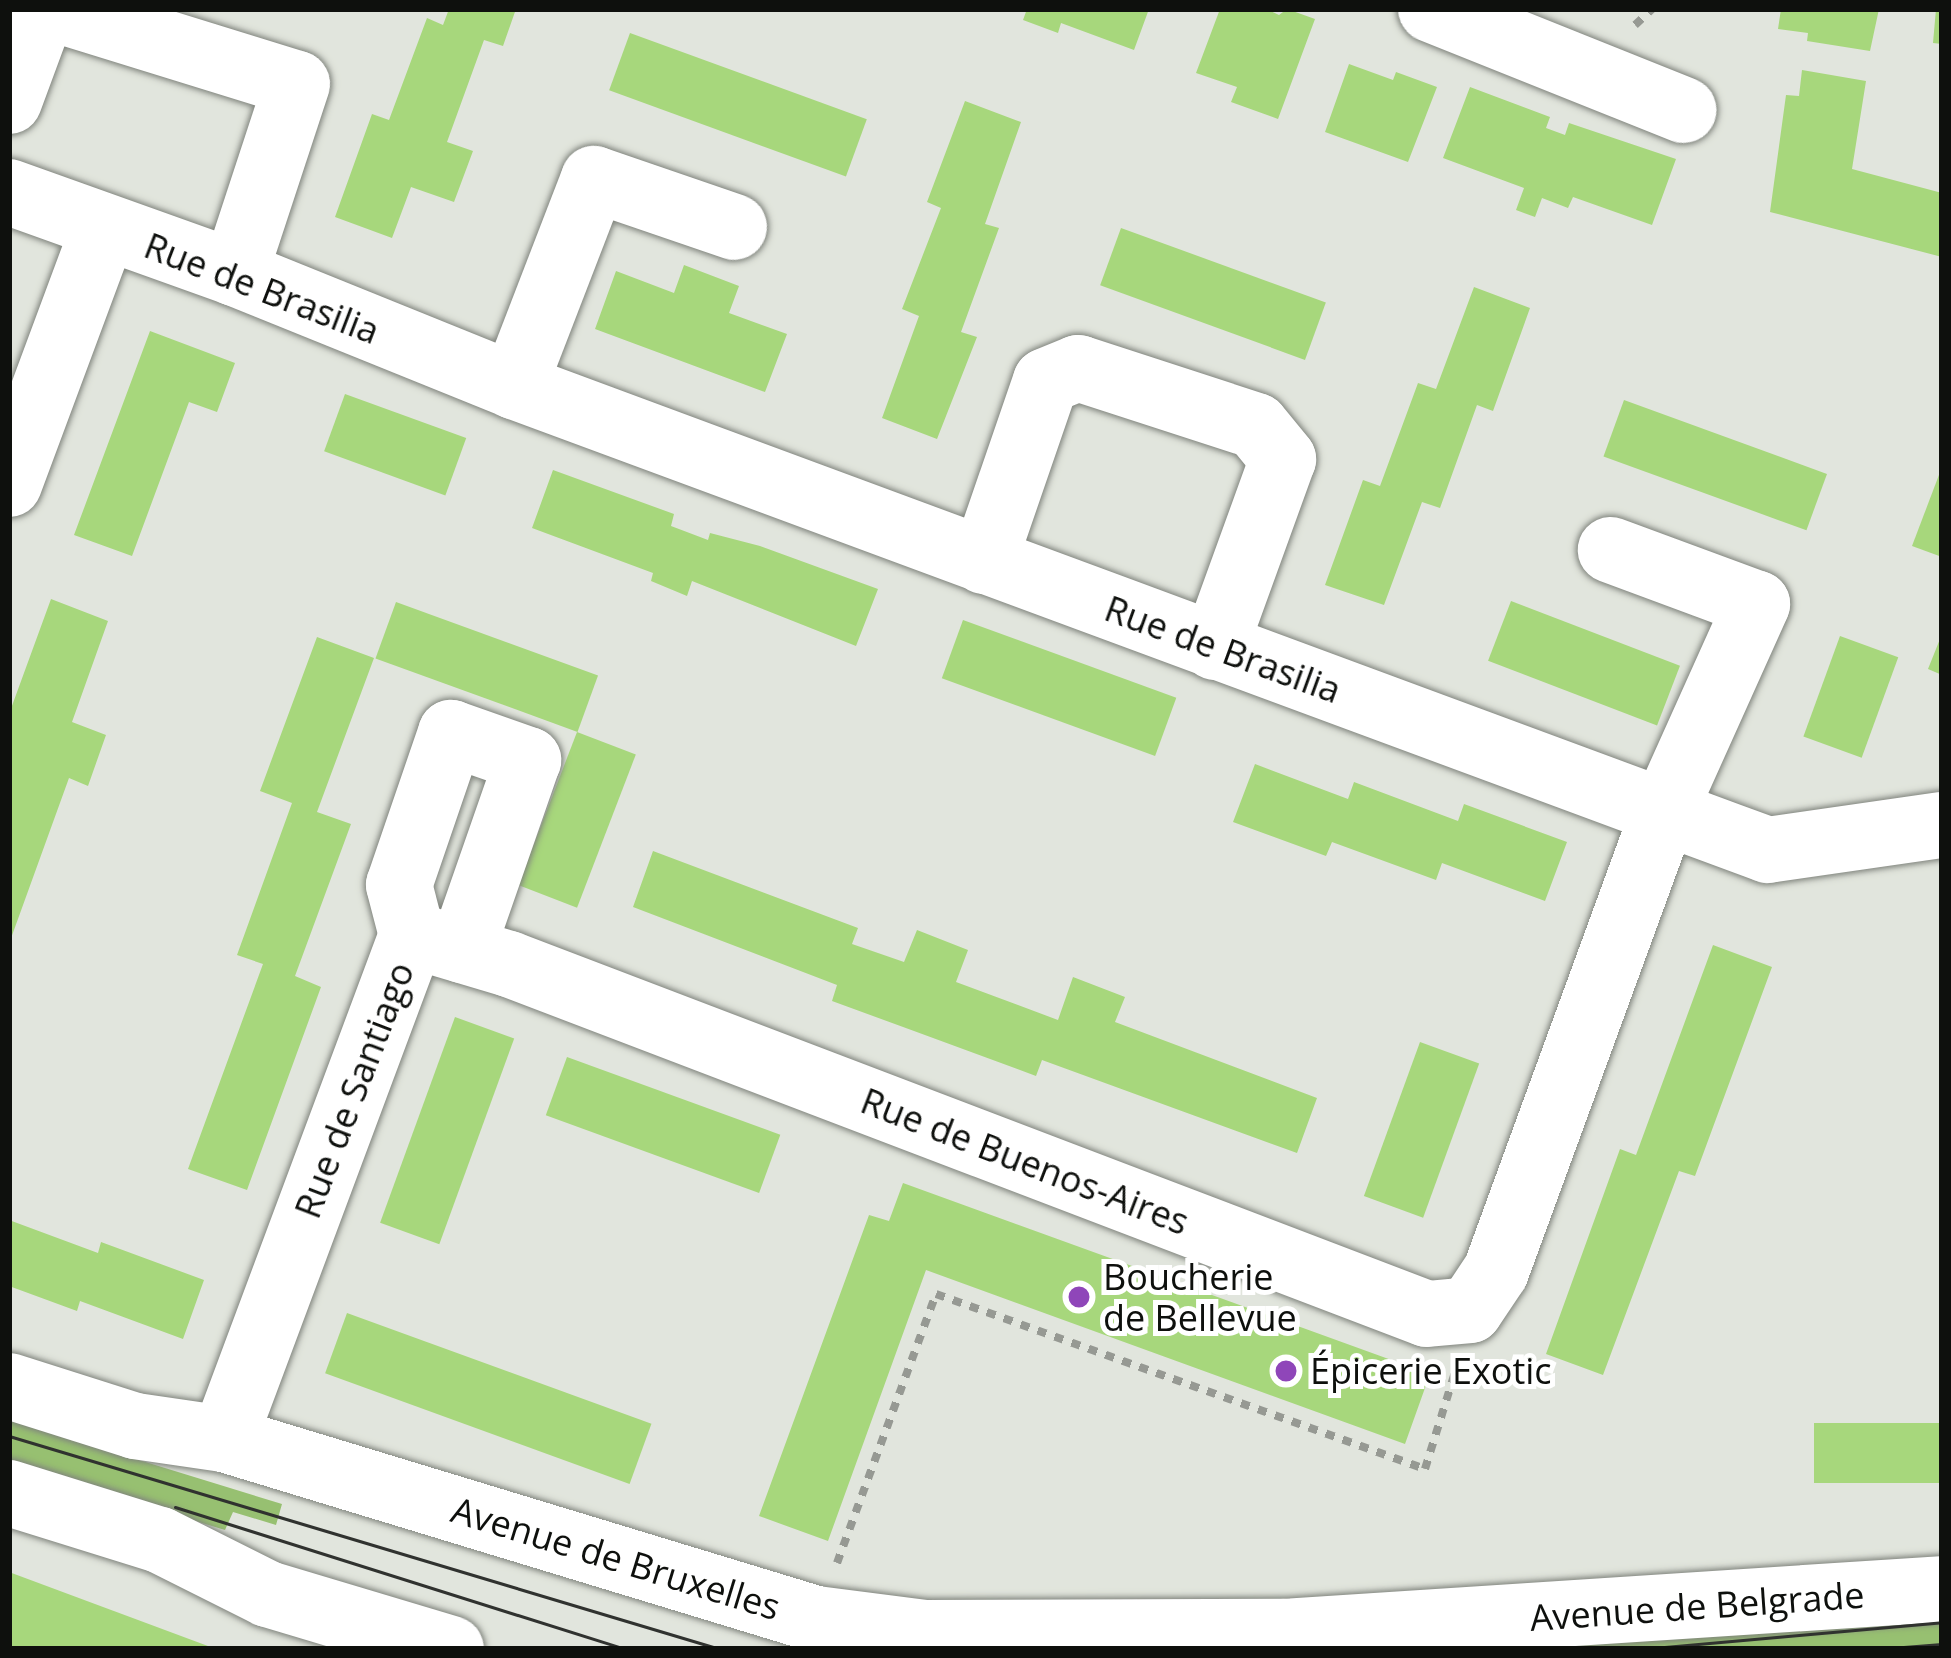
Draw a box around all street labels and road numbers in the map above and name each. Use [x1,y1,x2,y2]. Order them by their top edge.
street label: Rue de Brasilia [139,223,385,353]
street label: Rue de Brasilia [1099,586,1347,712]
street label: Rue de Santiago [285,956,423,1224]
street label: Rue de Buenos-Aires [855,1079,1195,1243]
street label: Avenue de Bruxelles [447,1488,785,1628]
street label: Avenue de Belgrade [1528,1573,1866,1639]

